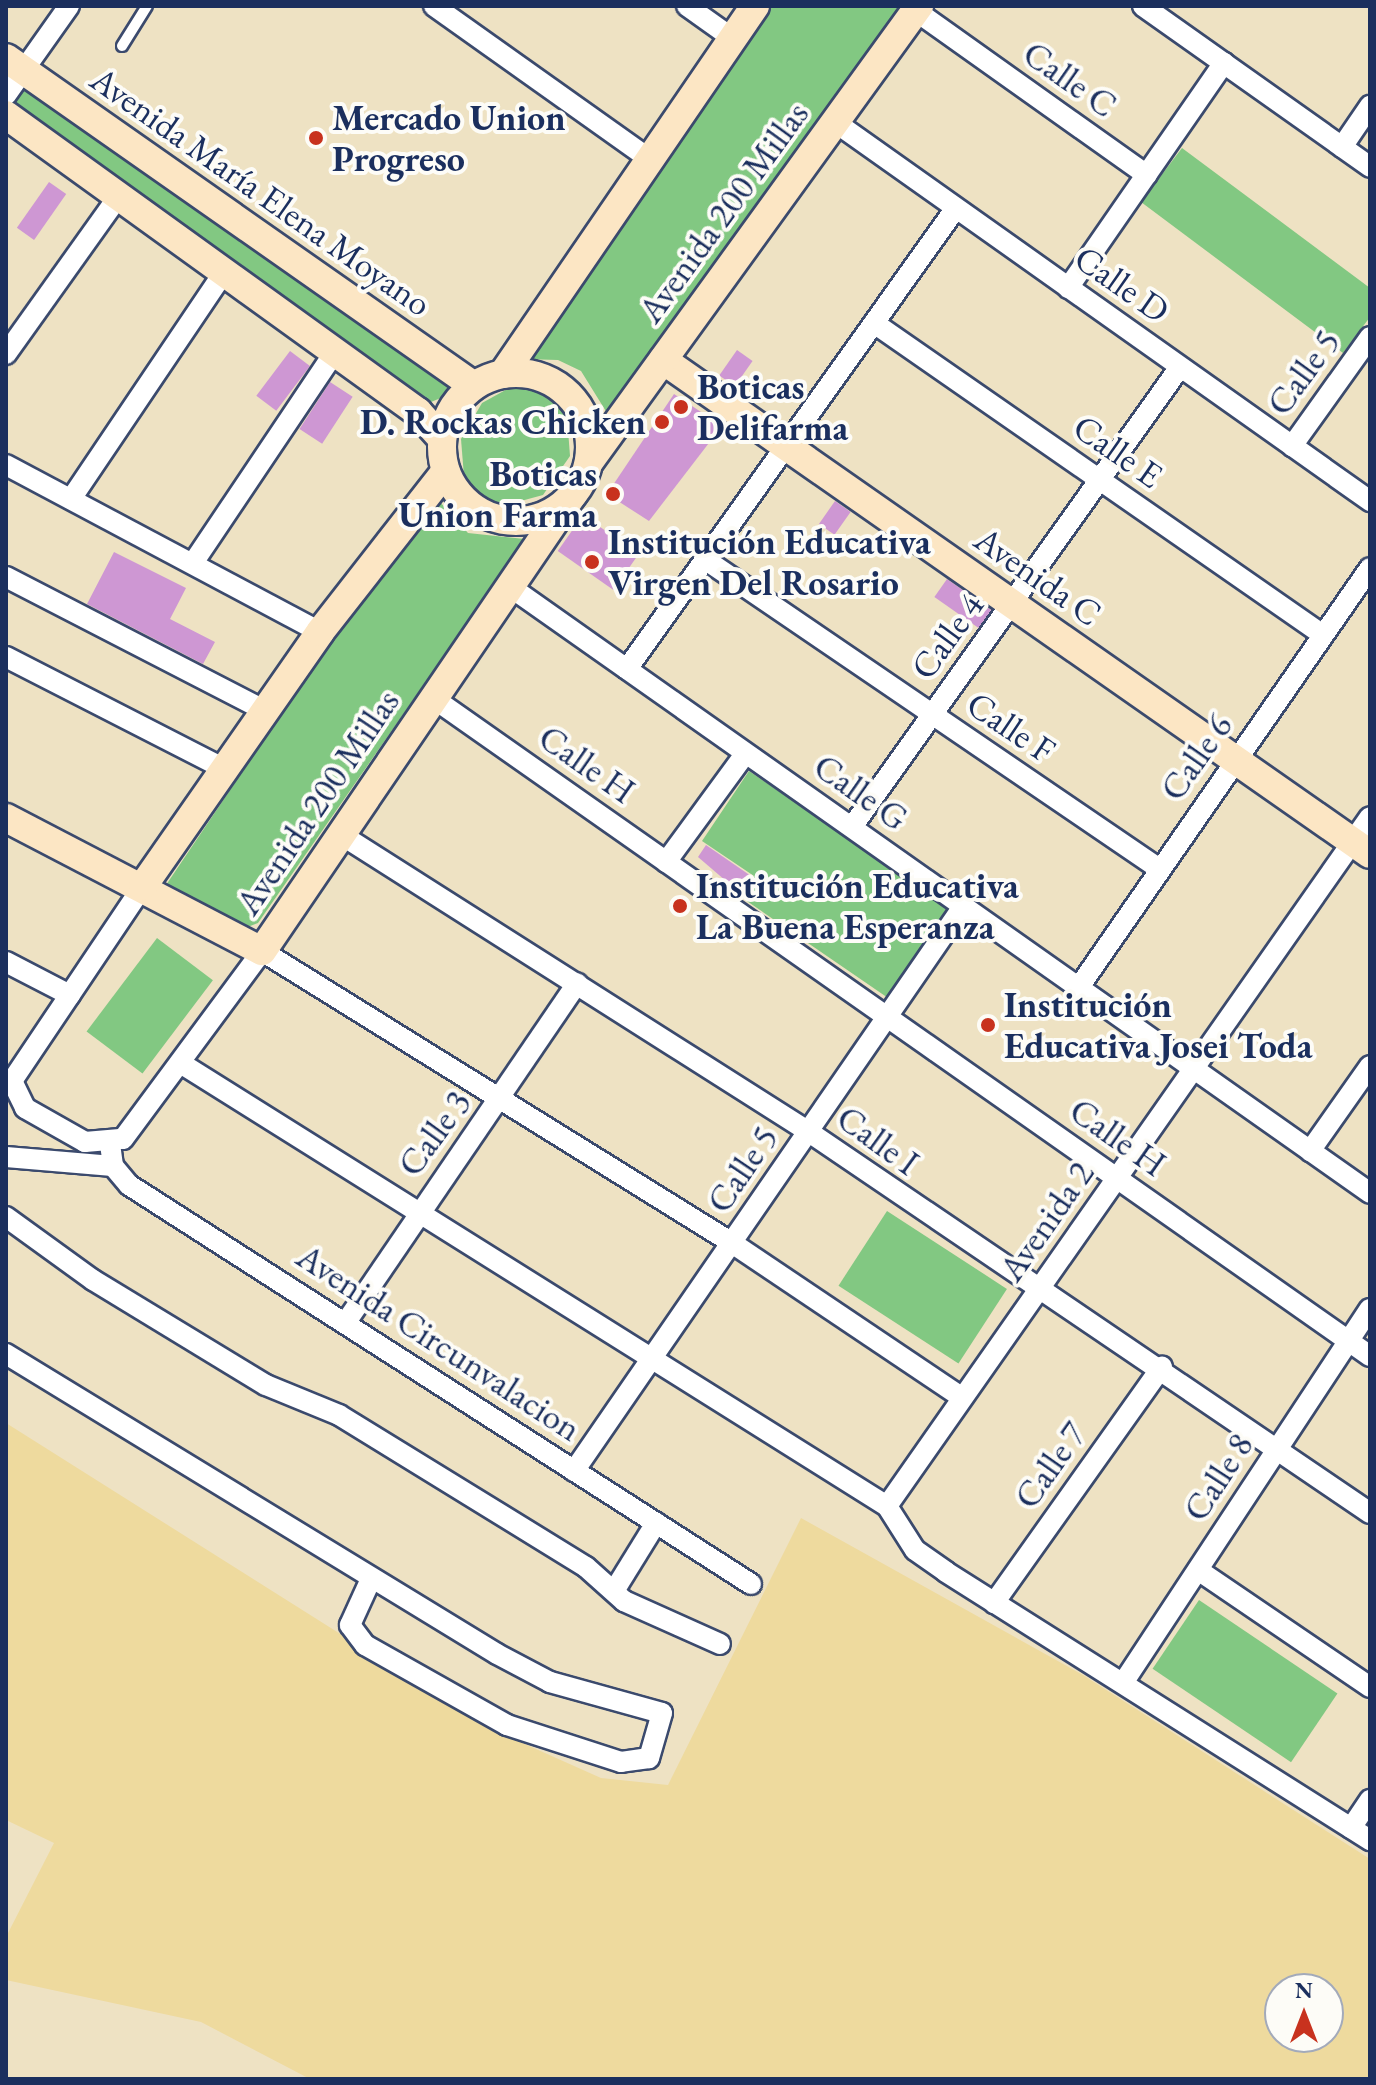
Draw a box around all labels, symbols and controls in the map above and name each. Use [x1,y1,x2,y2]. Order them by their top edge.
street label: Calle C [1015,31,1125,127]
street label: Avenida María Elena Moyano [82,57,440,325]
street label: Avenida 200 Millas [628,93,818,331]
place label: Mercado Union Progreso [332,95,566,180]
marker: Mercado Union Progreso [307,129,325,147]
street label: Calle D [1066,236,1178,332]
street label: Calle 5 [1257,321,1349,423]
place label: Boticas Delifarma [697,364,848,449]
marker: Boticas Delifarma [672,398,690,416]
place label: D. Rockas Chicken [360,400,646,444]
street label: Calle E [1065,405,1171,497]
marker: D. Rockas Chicken [653,413,671,431]
place label: Boticas Union Farma [398,451,597,536]
marker: Boticas Union Farma [604,485,622,503]
street label: Avenida C [966,517,1110,635]
place label: Institución Educativa Virgen Del Rosario [608,519,931,604]
marker: Institución Educativa Virgen Del Rosario [583,553,601,571]
street label: Calle 4 [901,585,993,687]
street label: Avenida 200 Millas [226,681,408,923]
street label: Calle F [959,682,1063,772]
street label: Calle 6 [1151,705,1241,809]
street label: Calle H [531,715,643,813]
street label: Calle G [806,744,916,840]
place label: Institución Educativa La Buena Esperanza [696,863,1019,948]
marker: Institución Educativa La Buena Esperanza [671,897,689,915]
place label: Institución Educativa Josei Toda [1004,982,1312,1067]
marker: Institución Educativa Josei Toda [979,1016,997,1034]
street label: Calle 3 [388,1082,480,1184]
street label: Calle H [1062,1088,1174,1186]
street label: Calle I [829,1096,927,1184]
street label: Calle 5 [697,1117,787,1221]
street label: Avenida 2 [989,1153,1103,1289]
street label: Avenida Circunvalacion [289,1234,589,1450]
street label: Calle 7 [1005,1413,1095,1517]
street label: Calle 8 [1174,1425,1262,1529]
north arrow [1264,1973,1344,2053]
text: N [1295,1976,1313,2005]

